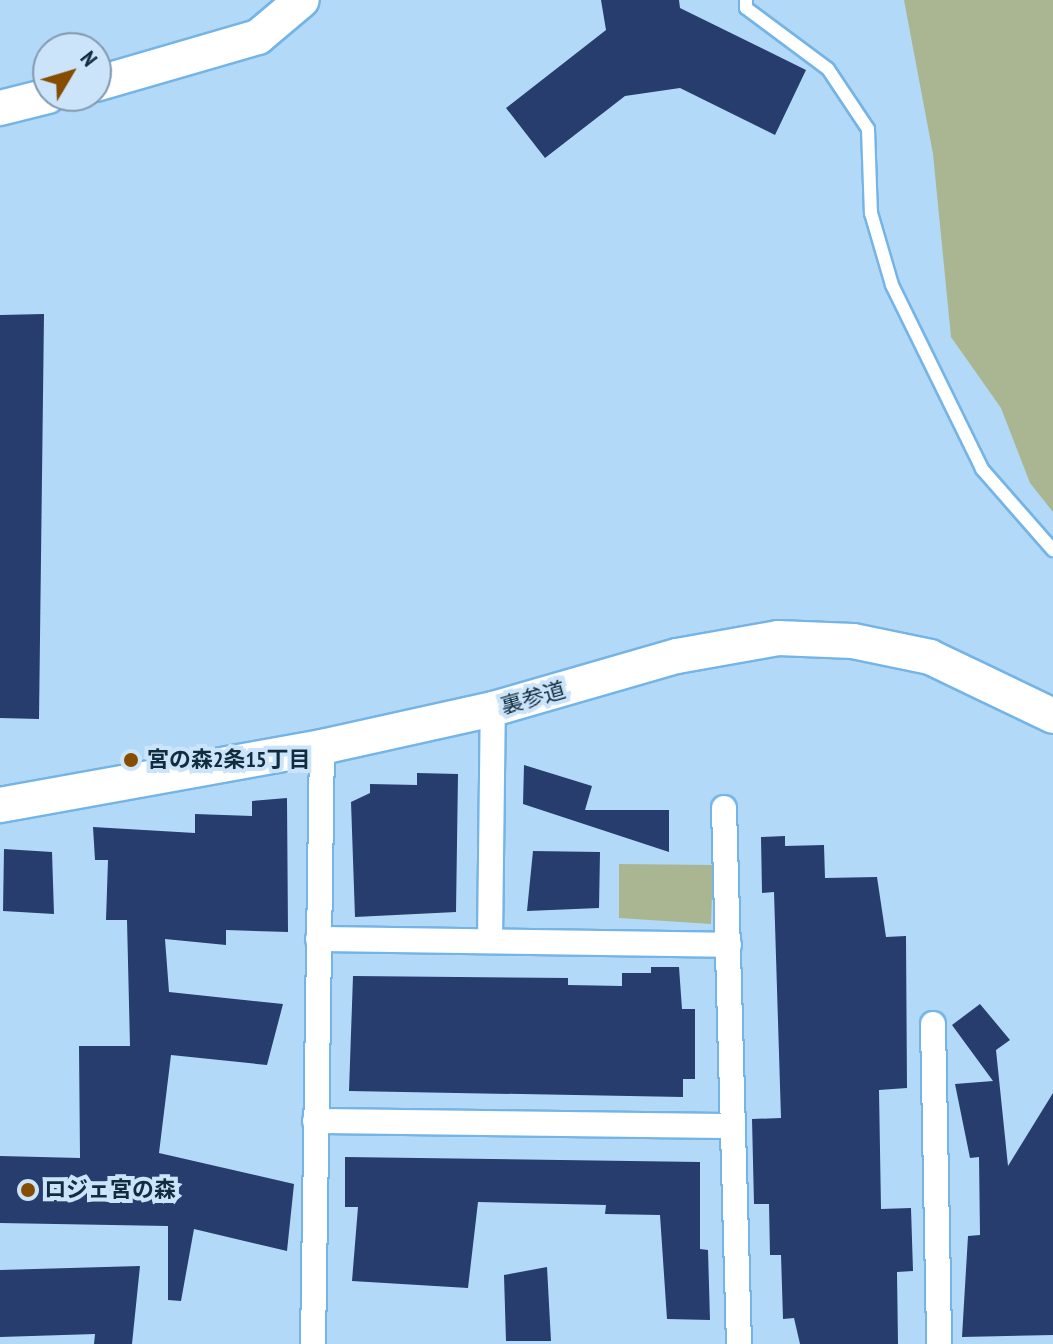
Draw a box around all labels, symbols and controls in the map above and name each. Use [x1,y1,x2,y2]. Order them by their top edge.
north arrow [32,32,112,112]
text: N [75,45,104,72]
street label: 裏参道 [498,676,568,720]
place label: 宮の森2条15丁目 [147,747,311,773]
marker: 宮の森2条15丁目 [122,751,140,769]
place label: ロジェ宮の森 [44,1177,176,1203]
marker: ロジェ宮の森 [19,1181,37,1199]

